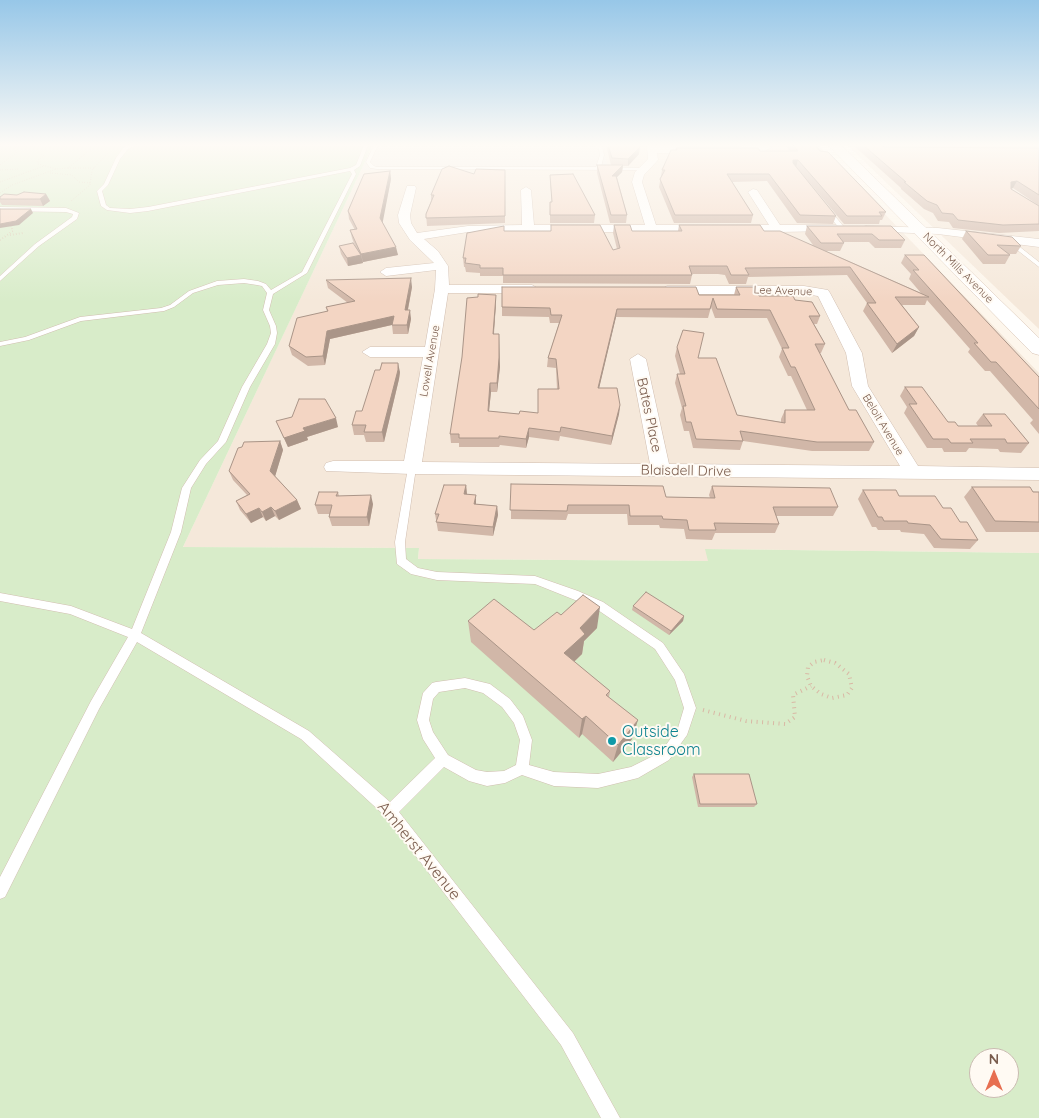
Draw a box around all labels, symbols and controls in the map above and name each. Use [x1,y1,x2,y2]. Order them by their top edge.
street label: North Mills Avenue [920,230,996,306]
street label: Lee Avenue [753,283,813,299]
street label: Lowell Avenue [417,324,443,398]
street label: Bates Place [633,376,665,454]
street label: Beloit Avenue [860,392,906,458]
street label: Blaisdell Drive [641,462,731,480]
place label: Outside Classroom [622,722,701,760]
marker: Outside Classroom [606,735,618,747]
street label: Amherst Avenue [373,798,465,904]
north arrow [969,1048,1019,1098]
text: N [989,1050,999,1068]

